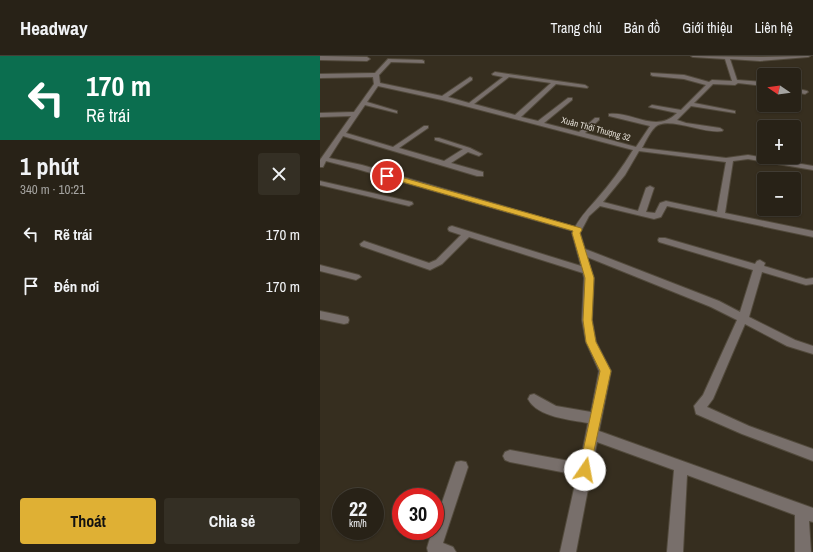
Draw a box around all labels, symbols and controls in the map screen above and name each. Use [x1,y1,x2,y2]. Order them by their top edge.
text: Headway [20,15,88,41]
text: Trang chủ [551,19,602,37]
text: Bản đồ [624,19,660,37]
text: Giới thiệu [682,19,733,37]
text: Liên hệ [755,19,793,37]
text: 170 m [86,67,151,105]
north arrow [757,68,801,112]
map controls [757,68,801,216]
icon: left [20,72,72,124]
text: Rẽ trái [86,103,130,128]
street label: Xuân Thới Thượng 32 [560,114,632,144]
button: + [757,120,801,164]
text: 1 phút [20,150,79,182]
button: close [258,153,300,195]
pin [370,159,404,193]
icon: arrive [376,165,398,187]
button: − [757,172,801,216]
text: 340 m · 10:21 [20,181,85,198]
icon: left [20,223,42,245]
text: Rẽ trái [54,224,92,245]
text: 170 m [266,224,300,245]
icon: arrive [20,275,42,297]
text: Đến nơi [54,276,99,297]
text: 170 m [266,276,300,297]
position arrow [564,449,606,491]
speed limit sign: 30 [392,488,444,540]
text: 22 [349,495,367,522]
button: Thoát [20,498,156,544]
button: Chia sẻ [164,498,300,544]
text: km/h [349,517,367,530]

